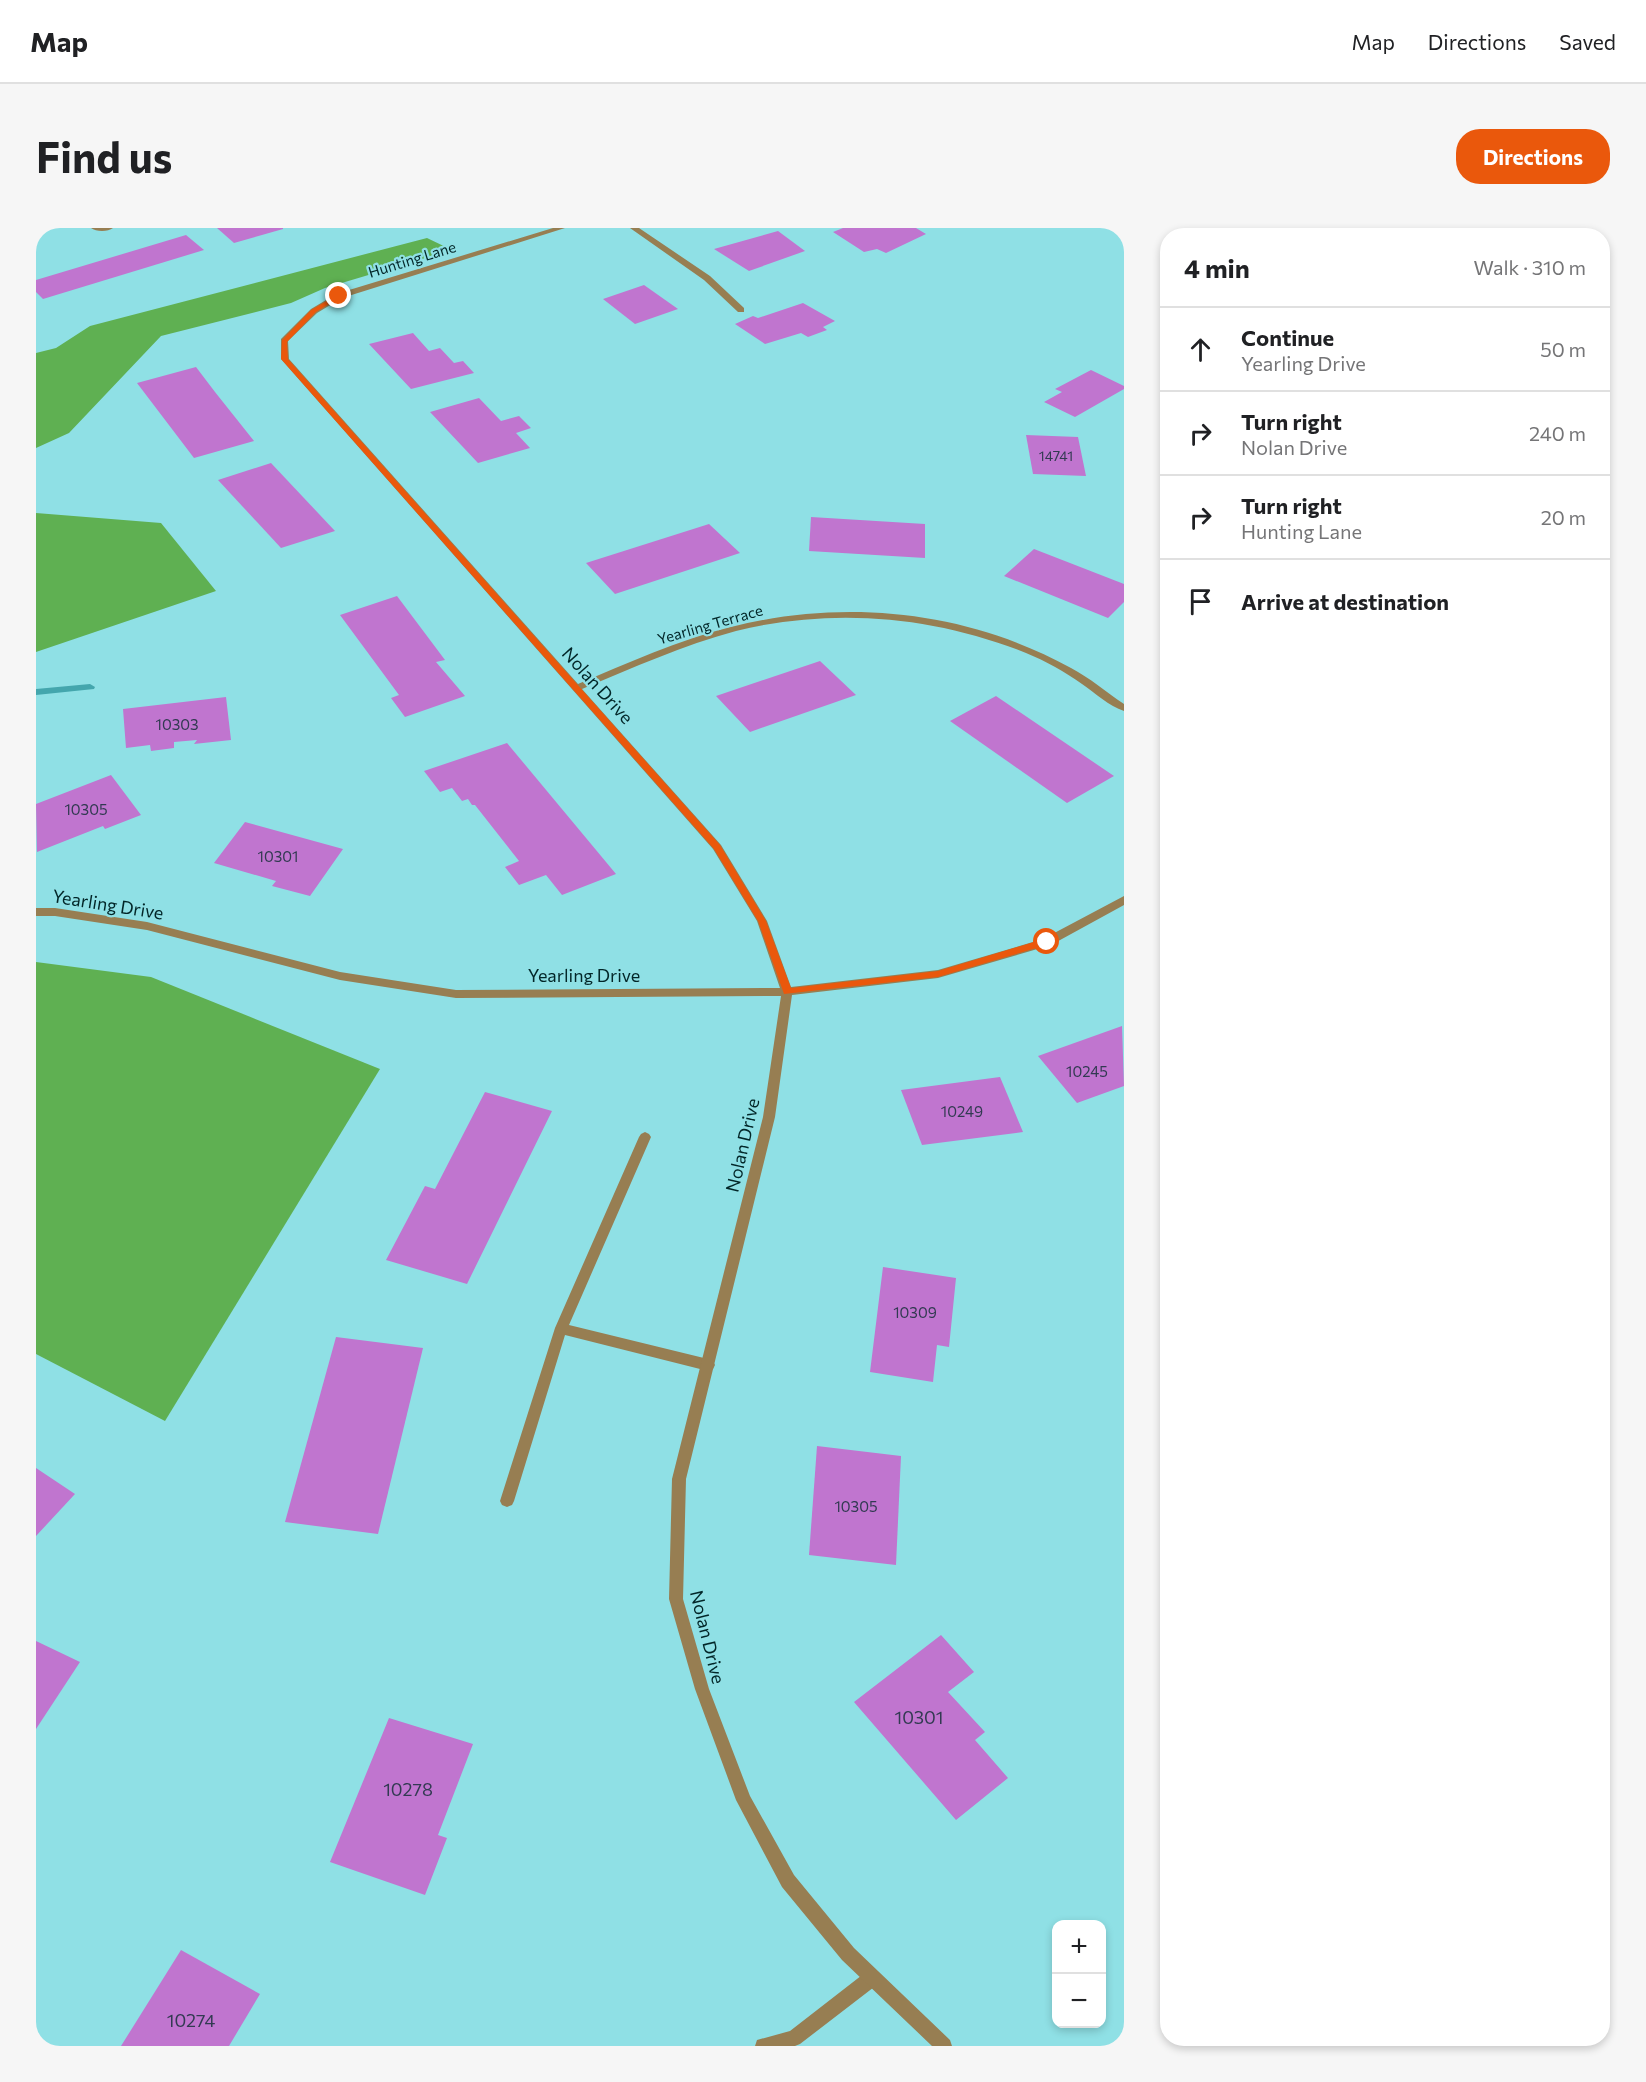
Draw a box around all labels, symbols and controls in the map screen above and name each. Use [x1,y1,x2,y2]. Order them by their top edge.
text: Map [30,24,88,58]
text: Map [1352,29,1395,54]
text: Directions [1428,29,1526,54]
text: Saved [1559,29,1616,54]
button: Directions [1456,129,1610,184]
text: Find us [36,130,172,182]
street label: Hunting Lane [366,237,458,281]
text: 4 min [1184,252,1250,283]
text: Walk · 310 m [1474,255,1586,279]
route end [325,282,351,308]
text: Continue [1241,324,1334,351]
icon: ahead [1184,333,1217,366]
text: 50 m [1540,337,1586,361]
text: Yearling Drive [1241,351,1366,375]
text: Turn right [1241,408,1342,435]
icon: right [1184,417,1217,450]
text: 240 m [1529,421,1586,445]
text: Nolan Drive [1241,435,1347,459]
house number: 14741 [1039,447,1073,464]
text: Turn right [1241,492,1342,519]
icon: right [1184,501,1217,534]
text: 20 m [1541,505,1586,529]
text: Hunting Lane [1241,519,1362,543]
icon: arrive [1184,585,1217,618]
text: Arrive at destination [1241,588,1449,615]
street label: Yearling Terrace [655,600,765,648]
street label: Nolan Drive [558,642,638,728]
house number: 10303 [155,715,199,733]
house number: 10305 [64,800,108,818]
house number: 10301 [258,847,298,865]
street label: Yearling Drive [51,884,165,924]
route start [1033,928,1059,954]
street label: Yearling Drive [528,964,640,986]
house number: 10245 [1066,1062,1108,1080]
street label: Nolan Drive [721,1096,763,1194]
house number: 10249 [941,1102,983,1120]
house number: 10309 [893,1303,937,1321]
house number: 10305 [834,1497,878,1515]
street label: Nolan Drive [686,1588,730,1686]
house number: 10301 [894,1706,944,1728]
house number: 10278 [383,1778,433,1800]
map controls [1052,1920,1106,2028]
button: + [1052,1920,1106,1974]
button: − [1052,1974,1106,2028]
house number: 10274 [167,2009,215,2031]

